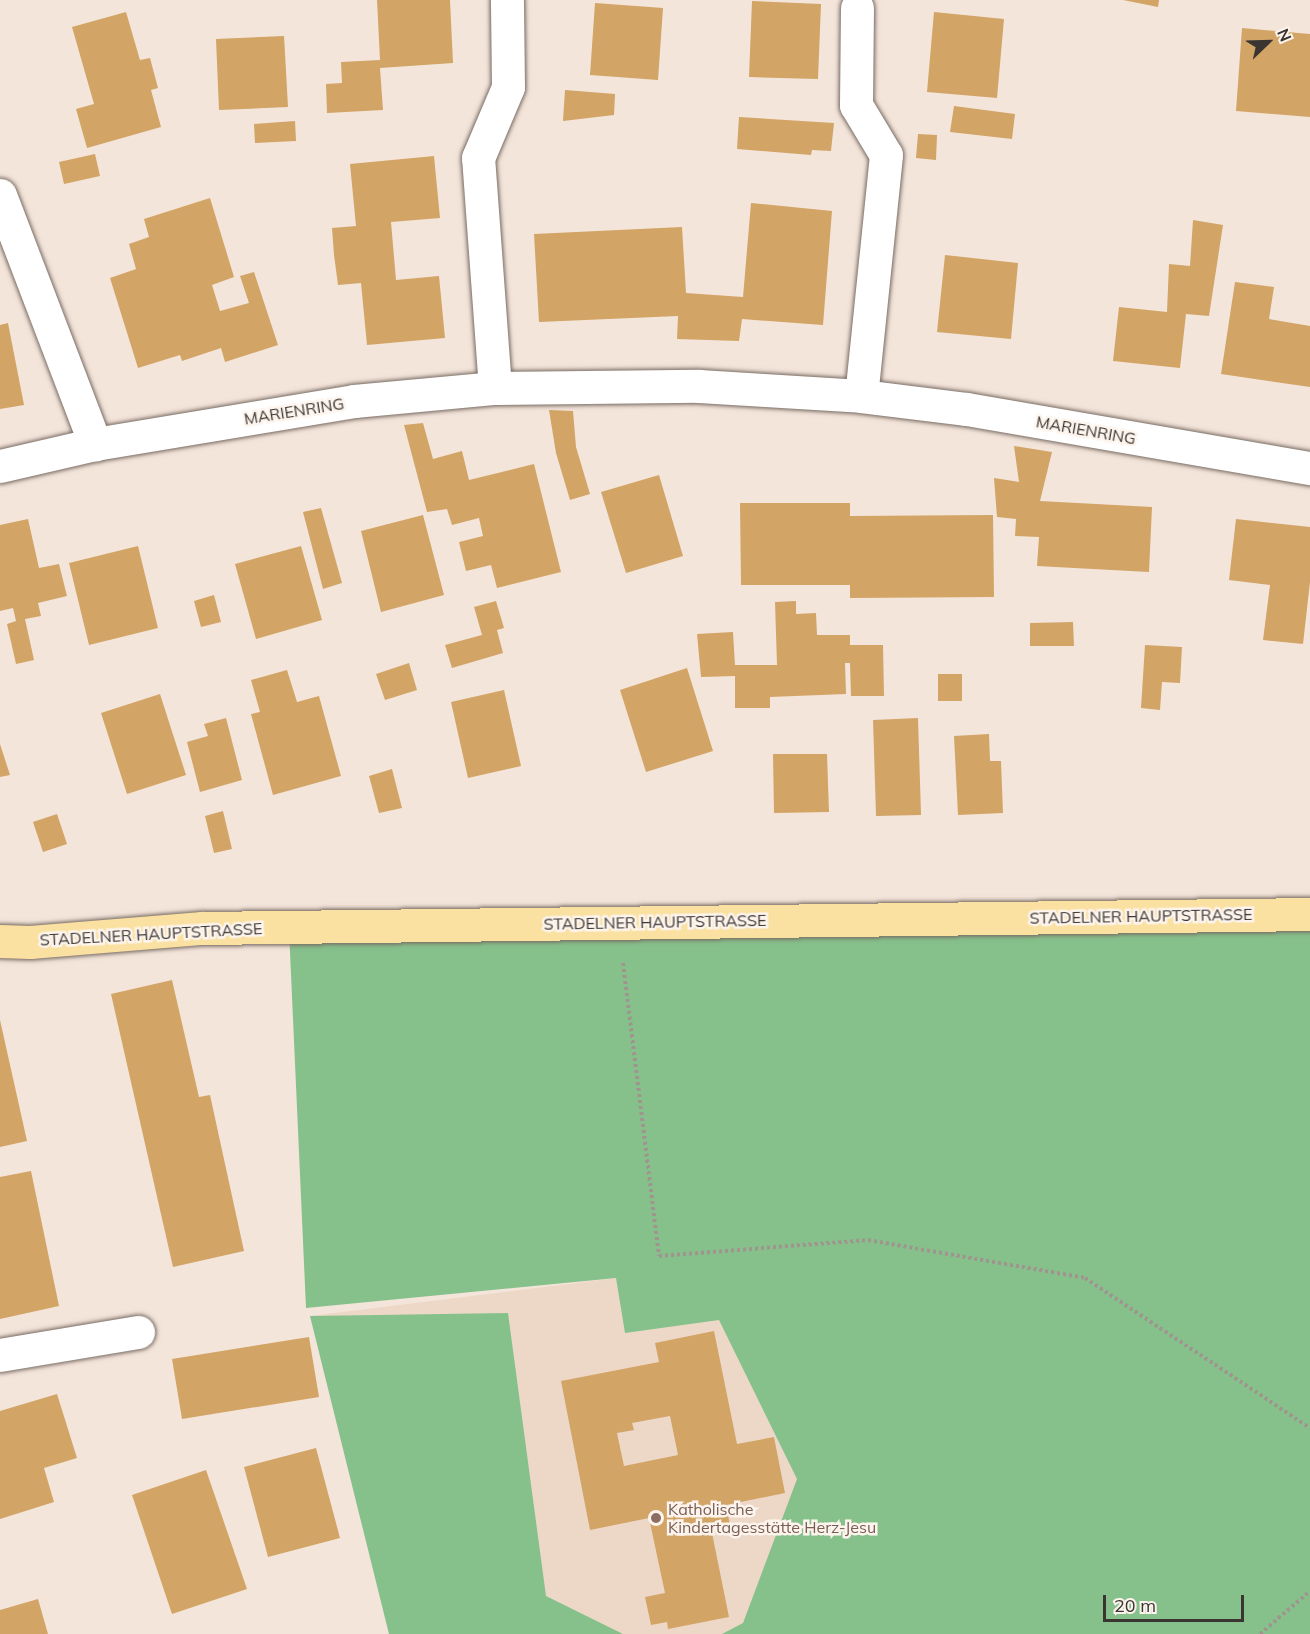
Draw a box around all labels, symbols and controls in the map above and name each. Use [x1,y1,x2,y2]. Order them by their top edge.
north arrow [1238,12,1298,72]
text: N [1273,25,1296,44]
street label: MARIENRING [243,394,345,428]
street label: MARIENRING [1035,412,1137,448]
street label: STADELNER HAUPTSTRASSE [1029,904,1253,928]
street label: STADELNER HAUPTSTRASSE [543,910,767,934]
street label: STADELNER HAUPTSTRASSE [39,919,263,949]
place label: Katholische Kindertagesstätte Herz-Jesu [668,1499,876,1537]
marker: Katholische Kindertagesstätte Herz-Jesu [649,1511,663,1525]
scale bar [1106,1583,1247,1621]
text: 20 m [1114,1594,1156,1617]

